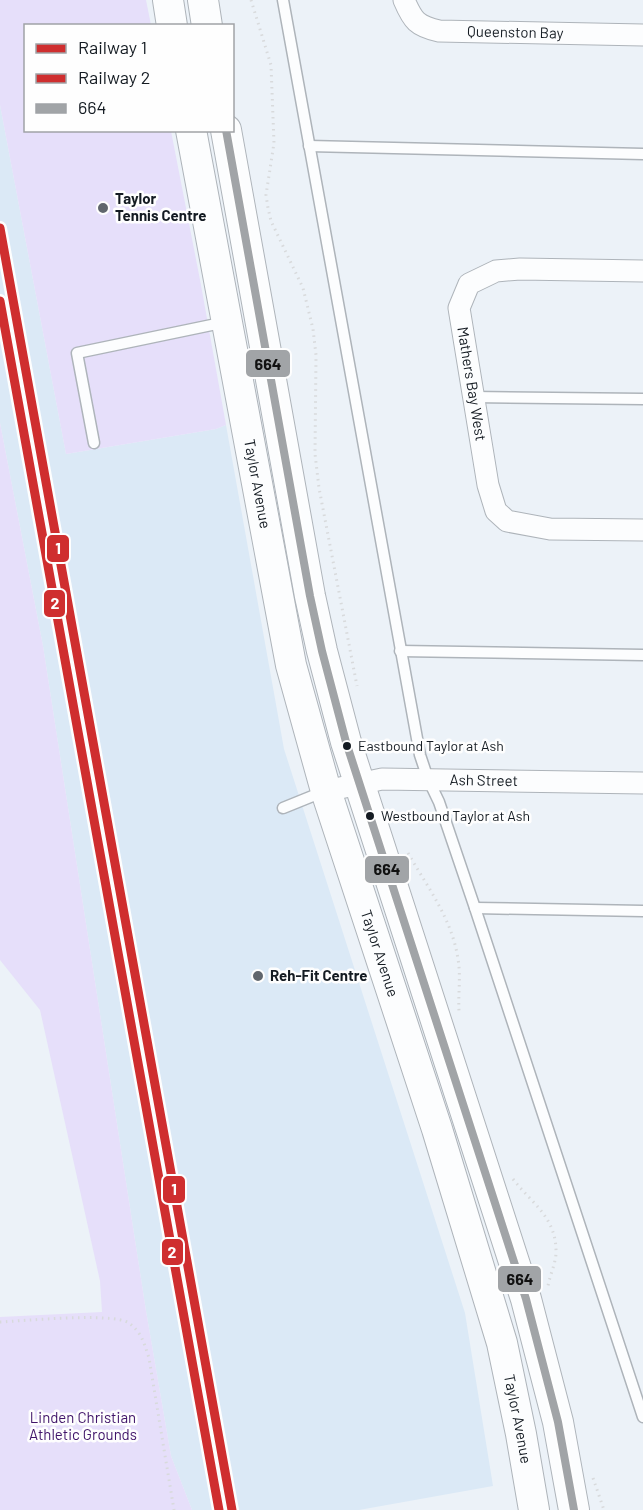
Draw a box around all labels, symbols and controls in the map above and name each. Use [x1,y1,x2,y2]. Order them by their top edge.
street label: Queenston Bay [467,22,564,41]
legend [24,24,234,132]
text: Railway 1 [78,36,147,58]
text: Railway 2 [78,66,150,88]
text: 664 [78,96,106,118]
place label: Taylor Tennis Centre [115,189,206,224]
marker: Taylor Tennis Centre [96,201,110,215]
street label: Mathers Bay West [454,325,491,442]
line badge: 664 [245,349,291,378]
text: 664 [255,354,281,373]
street label: Taylor Avenue [241,437,275,530]
line badge: 1 [46,534,70,563]
text: 1 [55,538,61,557]
line badge: 2 [43,589,66,618]
text: 2 [51,593,60,612]
place label: Eastbound Taylor at Ash [358,737,504,754]
marker: Eastbound Taylor at Ash [341,740,353,752]
street label: Ash Street [449,770,518,789]
place label: Westbound Taylor at Ash [381,807,530,824]
marker: Westbound Taylor at Ash [364,810,376,822]
line badge: 664 [364,855,410,884]
text: 664 [374,859,400,878]
street label: Taylor Avenue [358,907,403,999]
place label: Reh-Fit Centre [270,966,367,984]
marker: Reh-Fit Centre [251,969,265,983]
line badge: 1 [162,1175,186,1204]
text: 1 [171,1179,177,1198]
line badge: 2 [161,1238,184,1266]
text: 2 [168,1242,177,1261]
line badge: 664 [497,1265,542,1293]
text: 664 [507,1269,533,1288]
street label: Taylor Avenue [501,1372,536,1465]
park label: Linden Christian Athletic Grounds [29,1408,137,1443]

